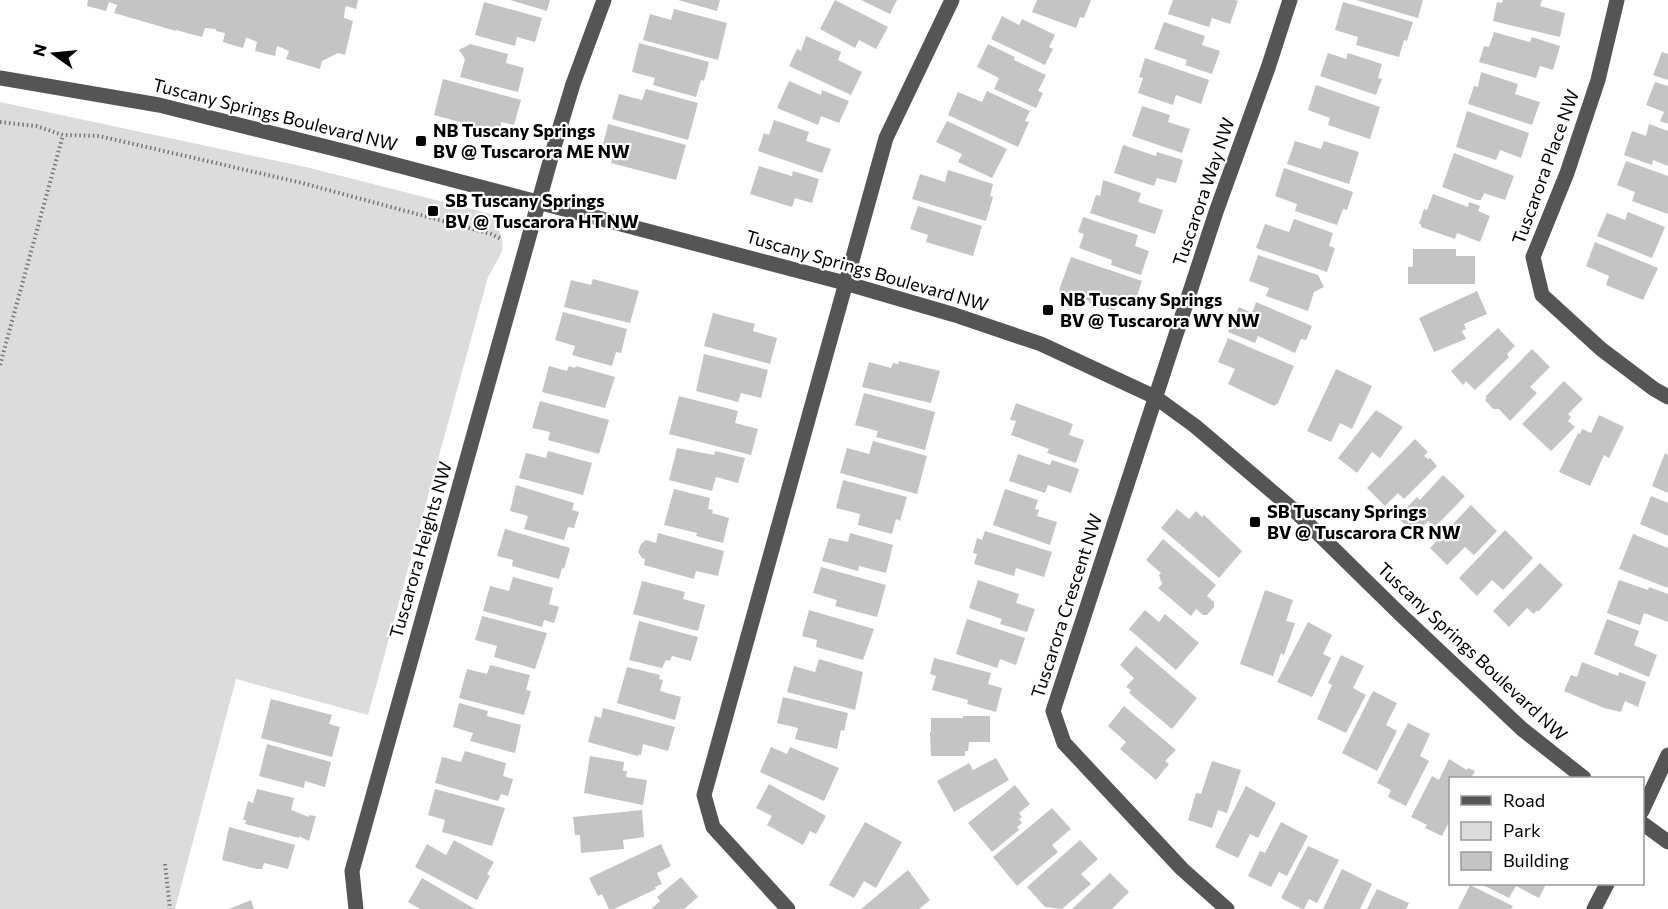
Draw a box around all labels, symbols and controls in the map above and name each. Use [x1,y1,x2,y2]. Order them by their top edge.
north arrow [24,24,84,84]
text: N [28,42,50,58]
street label: Tuscany Springs Boulevard NW [151,73,400,155]
street label: Tuscarora Place NW [1507,86,1583,247]
street label: Tuscarora Way NW [1167,115,1239,269]
place label: NB Tuscany Springs BV @ Tuscarora ME NW [433,119,630,162]
marker: NB Tuscany Springs BV @ Tuscarora ME NW [414,134,428,148]
place label: SB Tuscany Springs BV @ Tuscarora HT NW [445,189,639,232]
marker: SB Tuscany Springs BV @ Tuscarora HT NW [426,204,440,218]
street label: Tuscany Springs Boulevard NW [743,225,991,315]
place label: NB Tuscany Springs BV @ Tuscarora WY NW [1060,288,1260,331]
marker: NB Tuscany Springs BV @ Tuscarora WY NW [1041,303,1055,317]
street label: Tuscarora Heights NW [384,459,456,641]
place label: SB Tuscany Springs BV @ Tuscarora CR NW [1267,500,1461,543]
street label: Tuscarora Crescent NW [1026,511,1106,701]
marker: SB Tuscany Springs BV @ Tuscarora CR NW [1248,515,1262,529]
street label: Tuscany Springs Boulevard NW [1373,557,1572,745]
legend [1449,777,1644,885]
text: Road [1503,789,1545,811]
text: Park [1503,819,1541,841]
text: Building [1503,849,1569,871]

